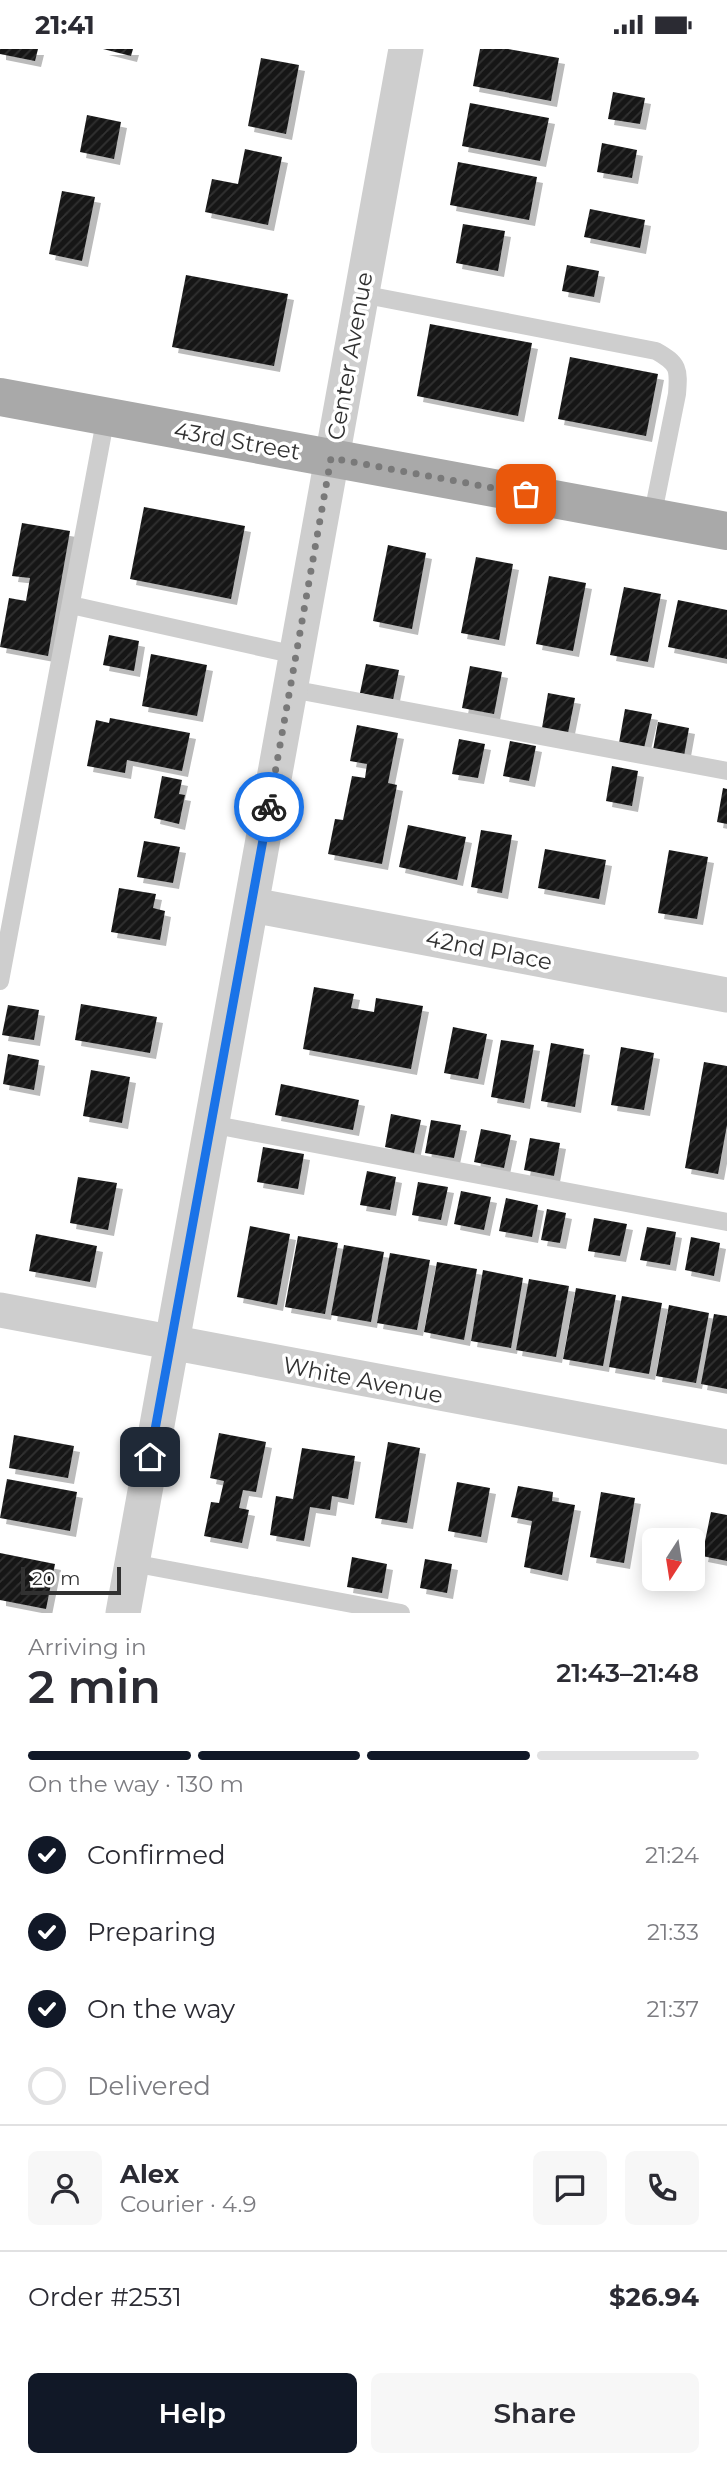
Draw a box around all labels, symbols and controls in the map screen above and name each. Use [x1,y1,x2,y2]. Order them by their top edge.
text: 21:41 [35,9,95,41]
street label: Center Avenue [321,270,379,442]
street label: 43rd Street [172,416,302,466]
pin [496,464,556,524]
icon: bag [507,475,545,513]
courier [234,772,304,842]
icon: bike [250,788,288,826]
street label: 42nd Place [423,924,555,976]
street label: White Avenue [281,1351,445,1409]
pin [120,1427,180,1487]
icon: home [131,1438,169,1476]
north arrow [642,1528,705,1591]
map controls [642,1528,705,1591]
scale bar [21,1564,121,1596]
text: 20 m [32,1567,80,1590]
text: Arriving in [28,1633,147,1661]
text: 21:43–21:48 [556,1657,699,1689]
text: 2 min [28,1658,161,1715]
text: On the way · 130 m [28,1770,244,1798]
icon: check [28,1836,66,1874]
text: Confirmed [87,1839,226,1871]
text: 21:24 [645,1841,699,1869]
icon: check [28,1913,66,1951]
text: Preparing [87,1916,216,1948]
text: 21:33 [647,1918,699,1946]
icon: check [28,1990,66,2028]
text: On the way [87,1993,235,2025]
text: 21:37 [647,1995,699,2023]
text: Delivered [87,2070,211,2102]
button: person [28,2151,102,2225]
button: chat [533,2151,607,2225]
button: phone [625,2151,699,2225]
text: Alex [120,2158,179,2190]
text: Courier · 4.9 [120,2190,256,2218]
text: Order #2531 [28,2281,182,2313]
text: $26.94 [609,2281,699,2313]
button: Help [28,2373,357,2453]
button: Share [371,2373,699,2453]

